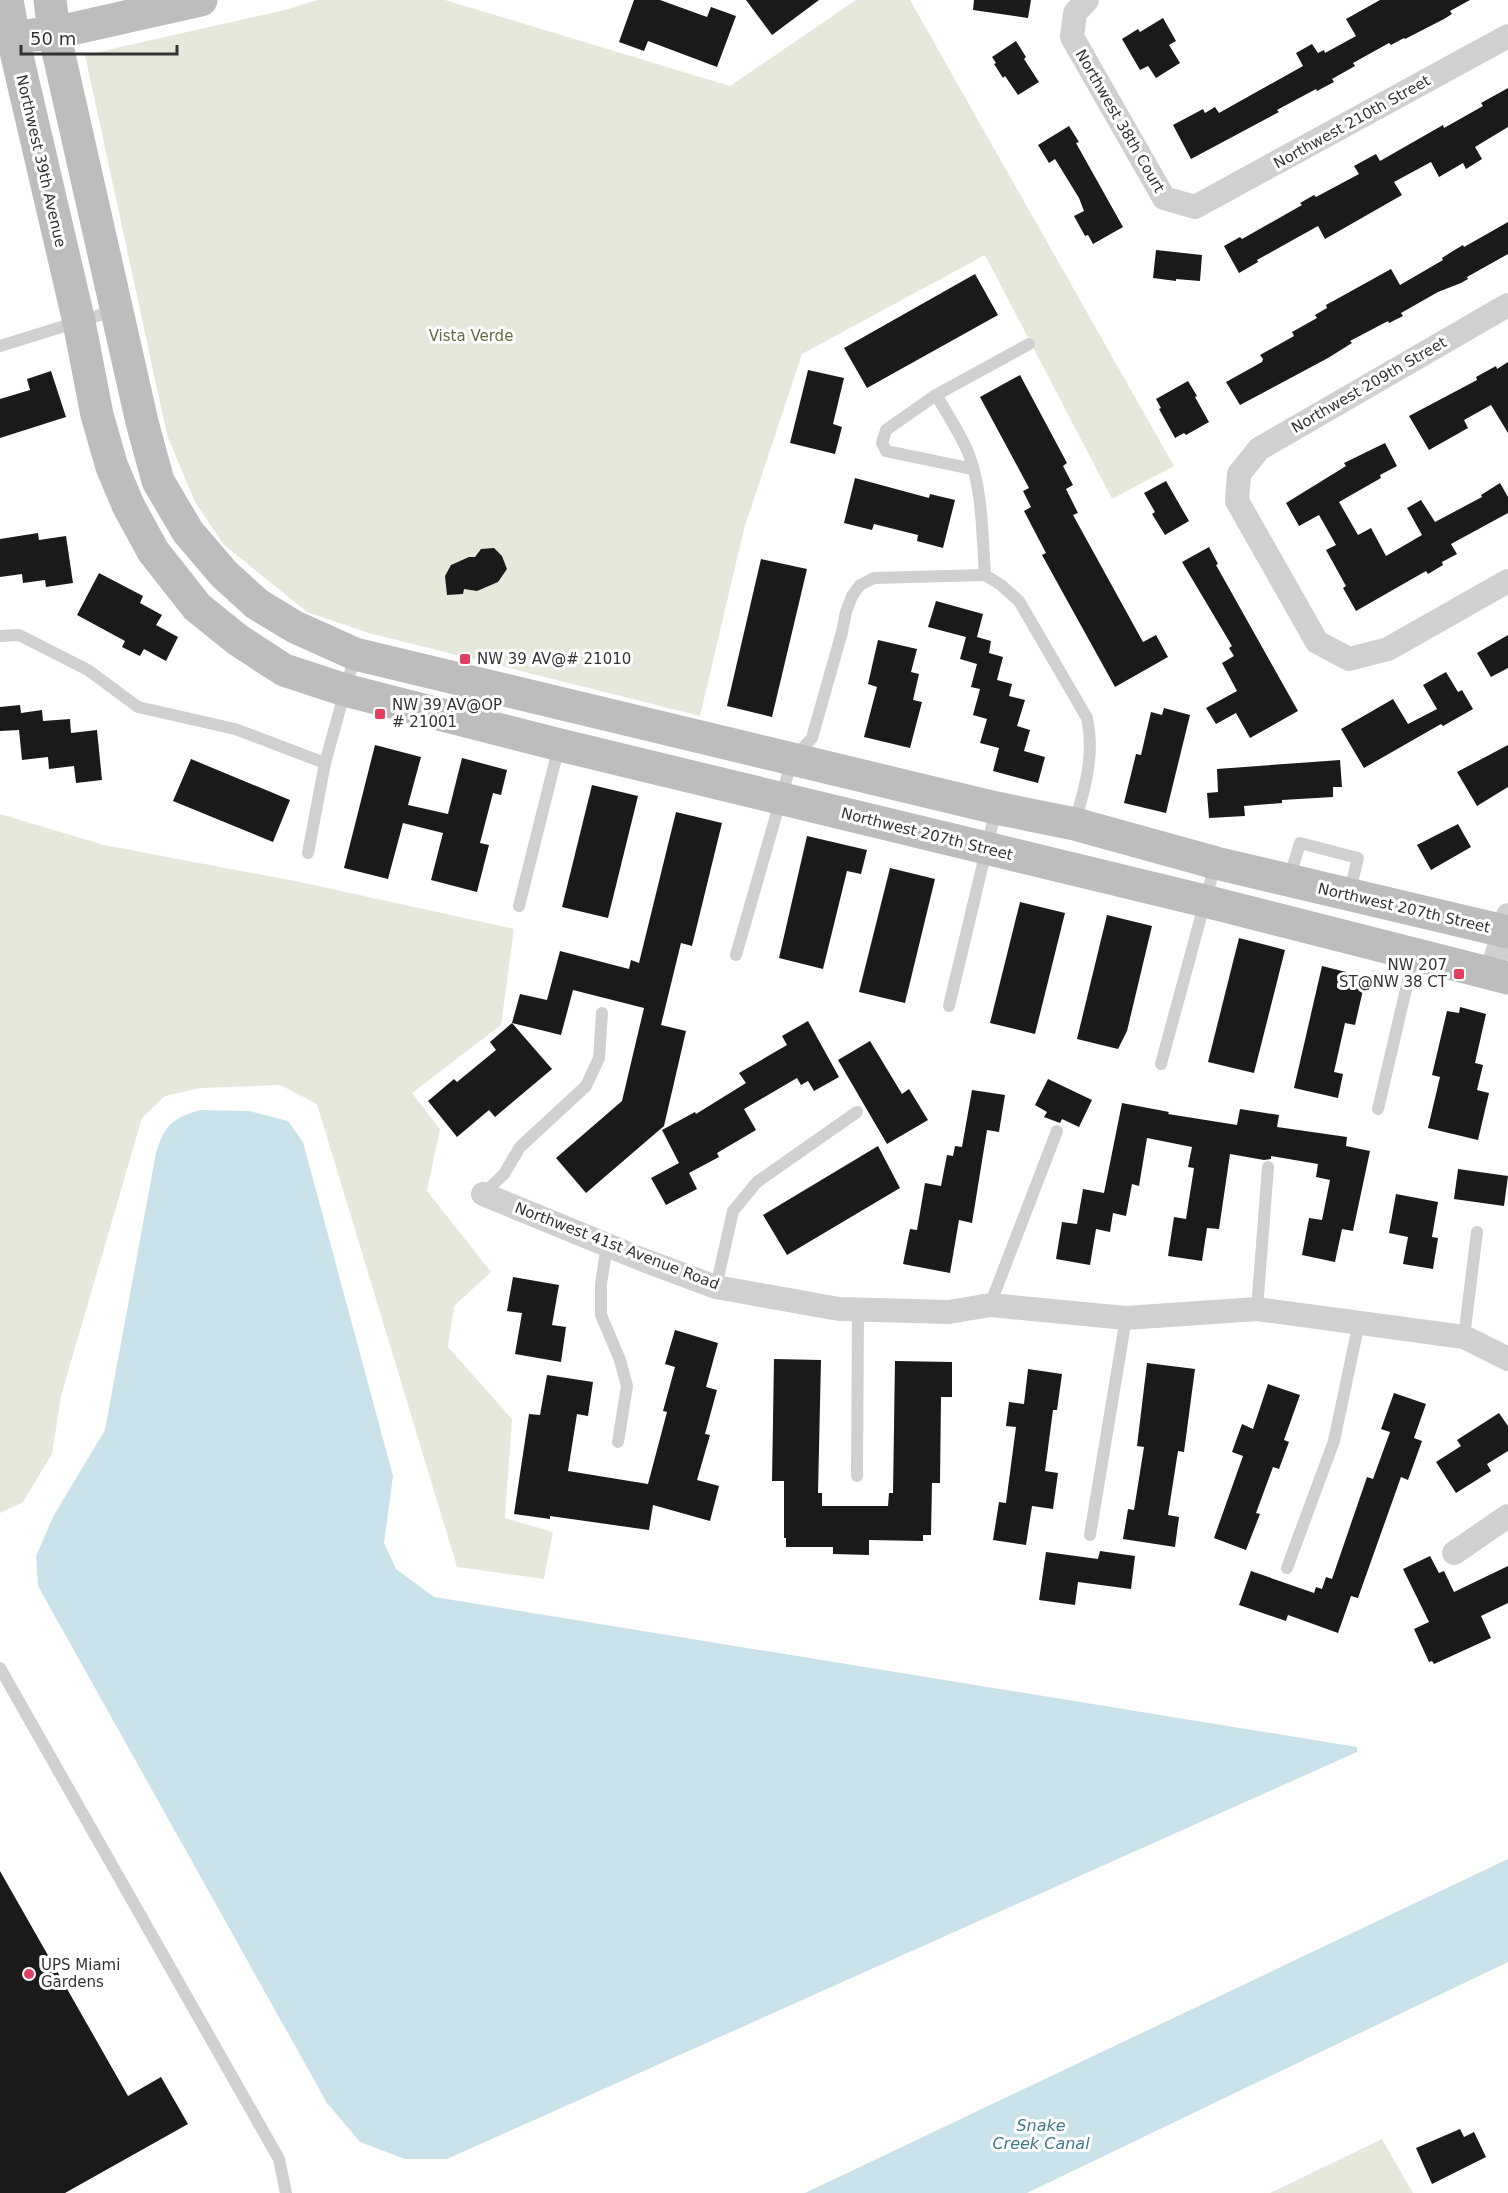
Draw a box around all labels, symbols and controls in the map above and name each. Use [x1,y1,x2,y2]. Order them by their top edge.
scale bar [21,18,177,56]
text: 50 m [30,28,76,49]
street label: Northwest 38th Court [1072,46,1168,196]
street label: Northwest 210th Street [1271,71,1434,173]
street label: Northwest 39th Avenue [12,73,70,249]
park label: Vista Verde [429,327,513,345]
street label: Northwest 209th Street [1288,333,1450,437]
place label: NW 39 AV@# 21010 [477,650,631,668]
marker: NW 39 AV@# 21010 [458,652,472,666]
place label: NW 39 AV@OP # 21001 [392,696,502,731]
marker: NW 39 AV@OP # 21001 [373,707,387,721]
street label: Northwest 207th Street [839,804,1015,864]
street label: Northwest 207th Street [1316,879,1492,937]
place label: NW 207 ST@NW 38 CT [1339,956,1448,991]
marker: NW 207 ST@NW 38 CT [1452,967,1466,981]
street label: Northwest 41st Avenue Road [512,1199,722,1293]
place label: UPS Miami Gardens [41,1956,120,1991]
marker: UPS Miami Gardens [22,1967,36,1981]
water label: Snake Creek Canal [992,2116,1090,2153]

